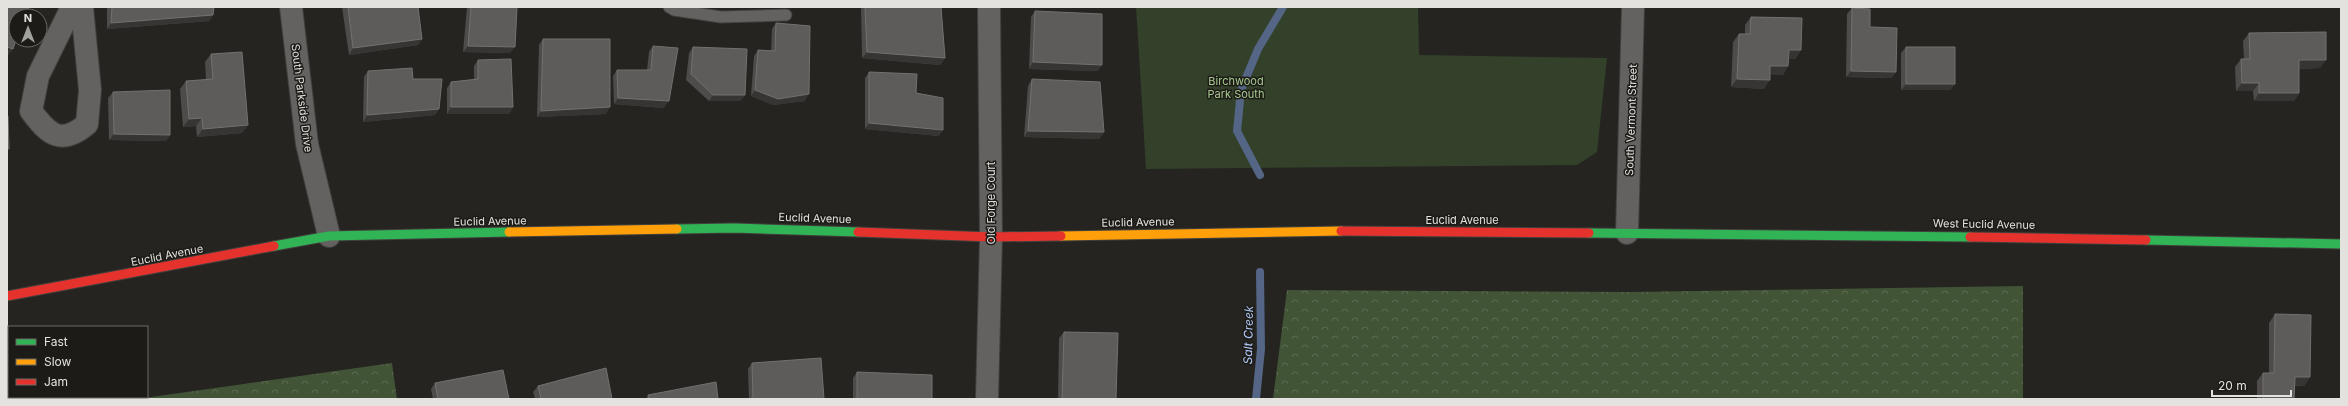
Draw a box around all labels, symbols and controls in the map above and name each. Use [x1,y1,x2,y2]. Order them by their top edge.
north arrow [8,8,48,48]
text: N [24,11,32,25]
street label: South Parkside Drive [288,43,316,153]
street label: South Vermont Street [1622,64,1640,176]
park label: Birchwood Park South [1208,74,1264,101]
street label: Old Forge Court [984,161,998,244]
street label: Euclid Avenue [778,210,852,226]
street label: Euclid Avenue [453,213,527,229]
street label: Euclid Avenue [1425,213,1499,227]
street label: Euclid Avenue [1101,214,1175,230]
street label: West Euclid Avenue [1933,216,2035,232]
street label: Euclid Avenue [130,241,204,269]
water label: Salt Creek [1240,305,1256,365]
legend [8,326,148,398]
text: Fast [44,334,68,349]
text: Slow [44,354,72,369]
scale bar [2212,372,2291,398]
text: Jam [44,374,68,389]
text: 20 m [2218,378,2247,393]

